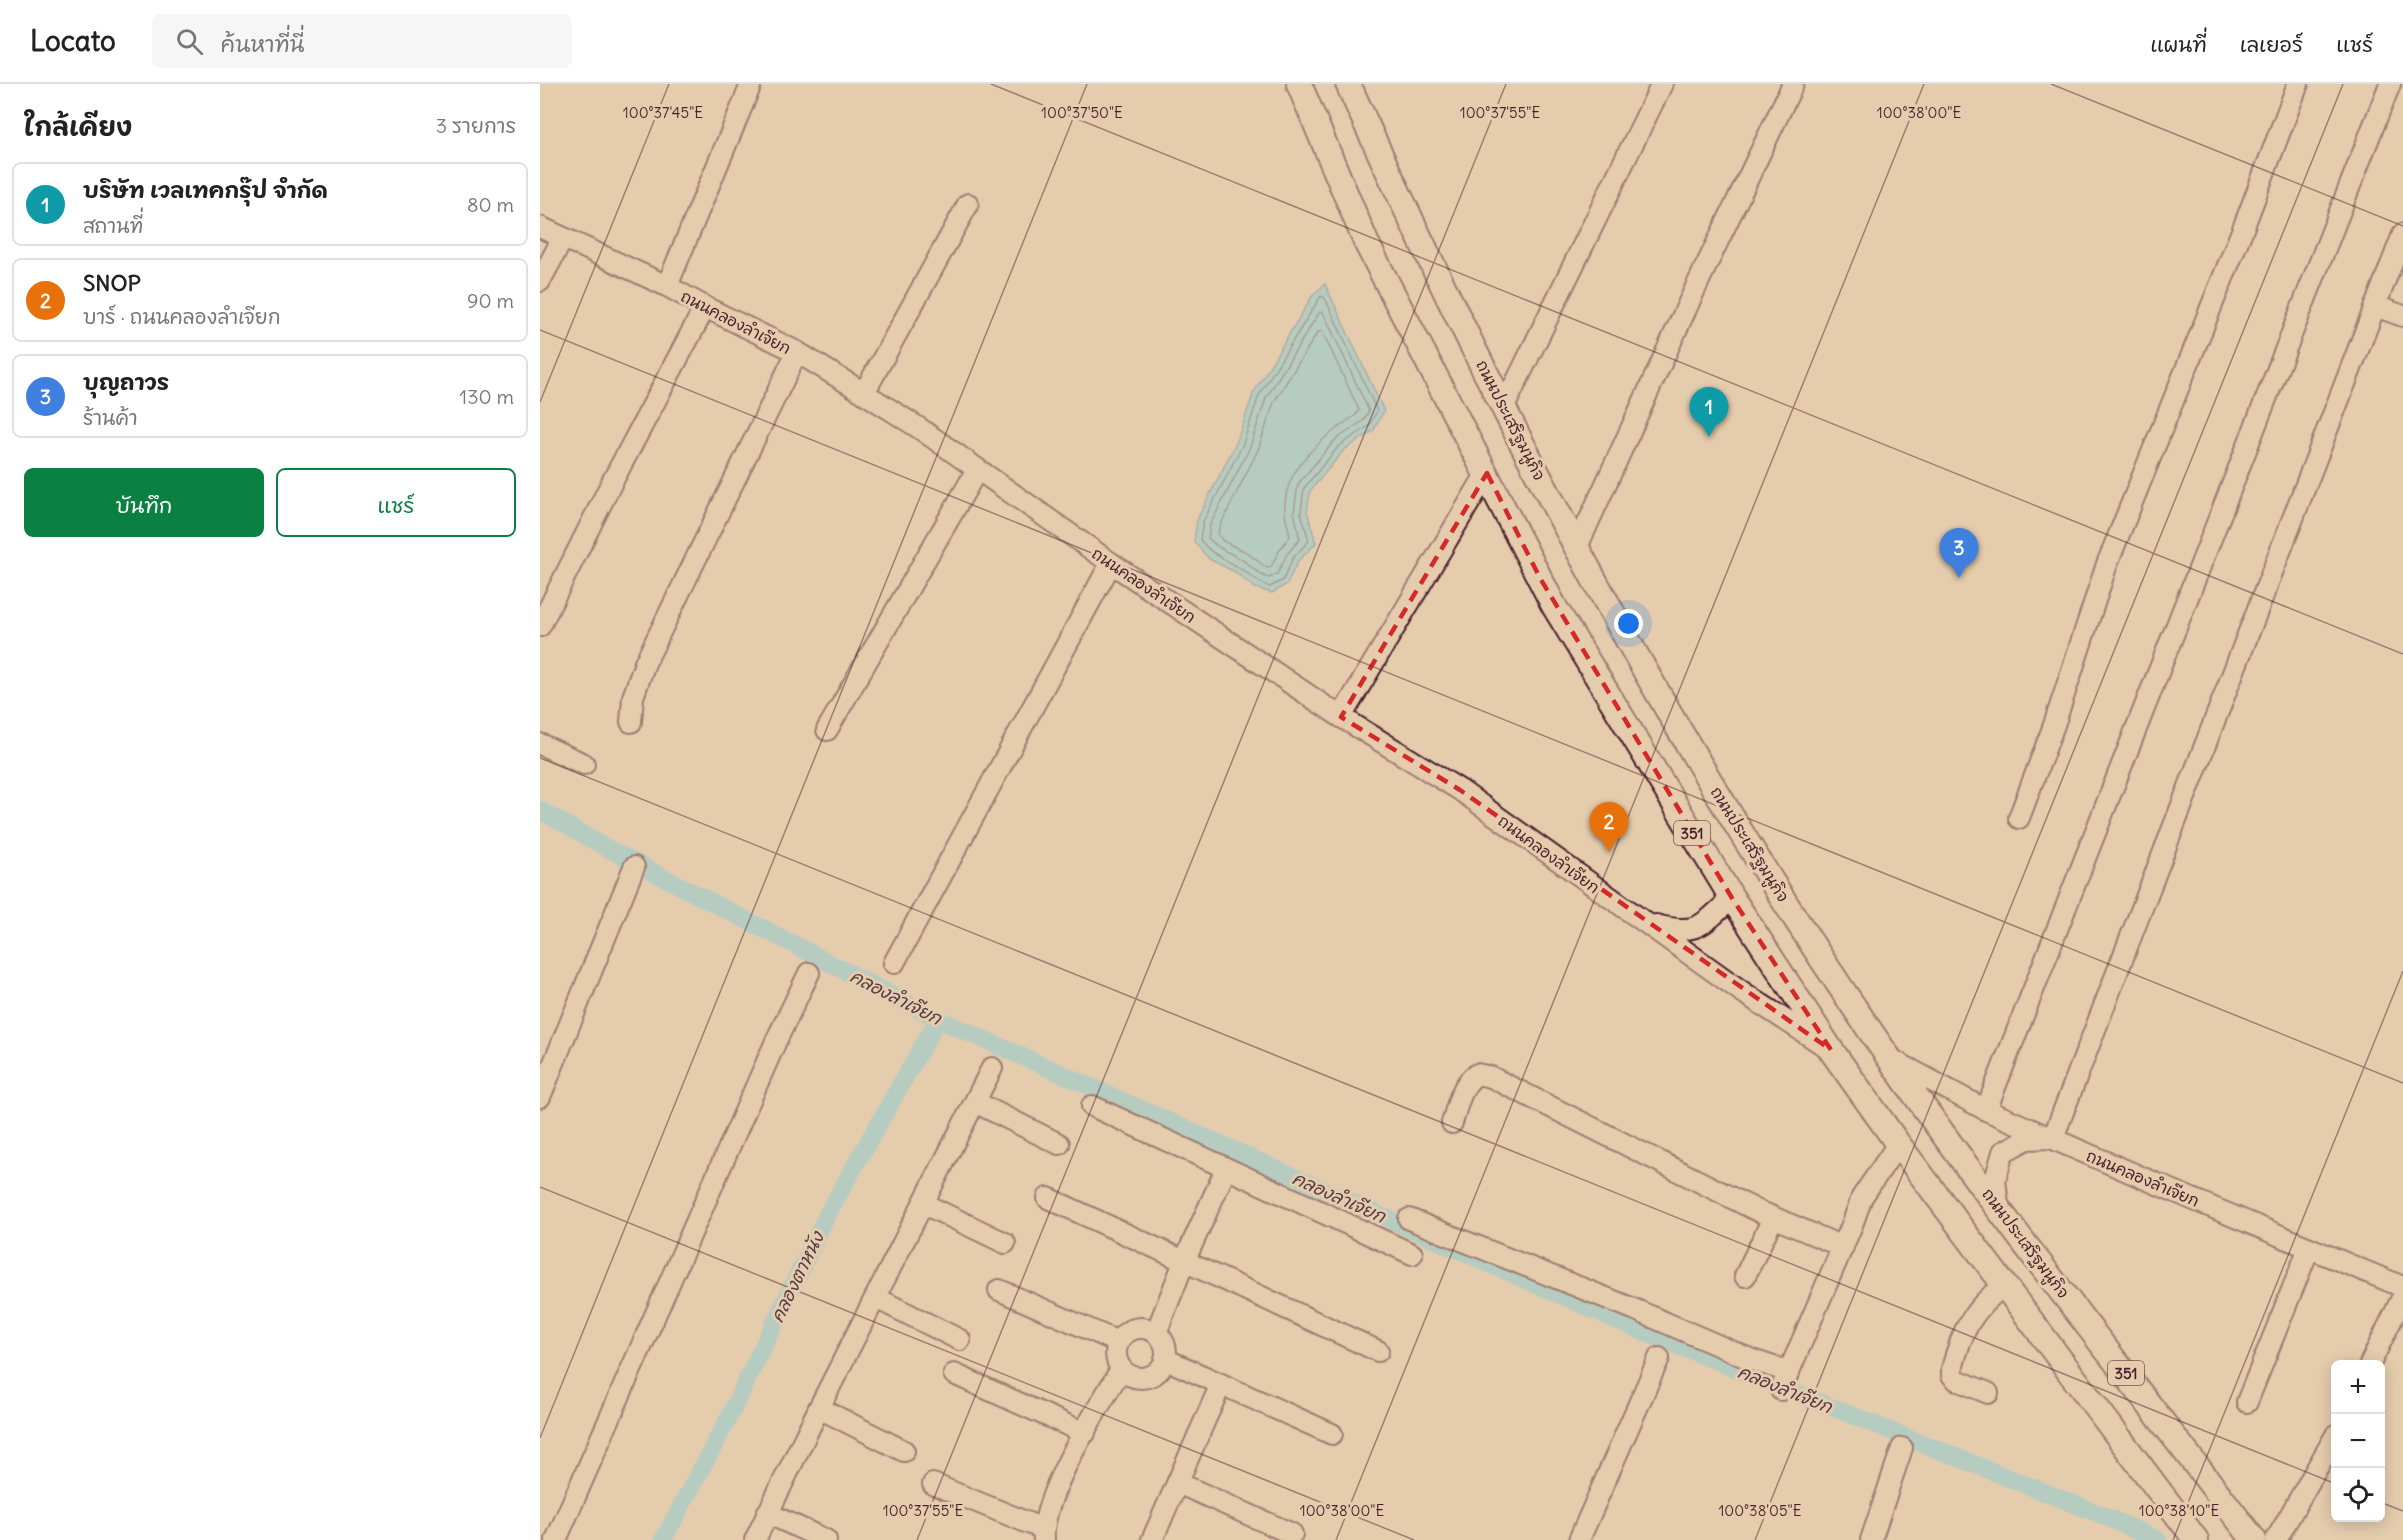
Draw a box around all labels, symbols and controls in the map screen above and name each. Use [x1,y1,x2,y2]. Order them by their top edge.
search box [152,14,572,68]
text: Locato [30,23,116,59]
icon: search [173,25,206,58]
text: ค้นหาที่นี่ [221,30,304,58]
text: แผนที่ [2150,31,2207,58]
text: เลเยอร์ [2240,31,2303,58]
text: แชร์ [2336,31,2373,58]
text: 100°37'45"E [623,103,703,122]
text: 100°37'50"E [1041,103,1123,122]
text: 100°37'55"E [1460,103,1540,122]
text: 100°38'00"E [1877,103,1961,122]
text: ใกล้เคียง [24,110,132,143]
text: 3 รายการ [436,113,516,138]
text: บริษัท เวลเทคกรุ๊ป จำกัด [83,176,328,204]
text: 1 [42,192,49,217]
text: 80 m [467,192,514,217]
text: สถานที่ [83,213,143,238]
text: SNOP [83,269,141,297]
street label: ถนนคลองลำเจียก [678,286,794,358]
text: 2 [40,288,51,313]
text: 90 m [467,288,514,313]
text: บาร์ · ถนนคลองลำเจียก [83,304,281,329]
street label: ถนนประเสริฐมนูกิจ [1469,357,1550,485]
text: บุญถาวร [83,368,169,396]
text: 3 [40,384,51,409]
text: 130 m [459,384,514,409]
pin: 1 [1690,388,1728,437]
text: ร้านค้า [83,405,138,430]
button: บันทึก [24,468,264,537]
button: แชร์ [276,468,516,537]
pin: 3 [1940,528,1978,578]
street label: ถนนคลองลำเจียก [1088,543,1200,627]
your location [1614,609,1643,638]
street label: ถนนประเสริฐมนูกิจ [1704,783,1794,907]
pin: 2 [1590,802,1628,852]
street label: ถนนคลองลำเจียก [1494,810,1604,898]
road number: 351 [1674,821,1710,845]
water label: คลองลำเจียก [847,964,947,1030]
street label: ถนนคลองลำเจียก [2084,1145,2202,1211]
water label: คลองลำเจียก [1289,1166,1390,1228]
street label: ถนนประเสริฐมนูกิจ [1976,1184,2074,1304]
water label: คลองตาหนัง [765,1226,830,1326]
water label: คลองลำเจียก [1735,1360,1837,1419]
map controls [2331,1360,2385,1522]
button: + [2331,1360,2385,1414]
road number: 351 [2108,1361,2144,1385]
button: − [2331,1414,2385,1468]
button: locate [2331,1468,2385,1522]
text: 100°37'55"E [883,1501,963,1520]
text: 100°38'00"E [1300,1501,1384,1520]
text: 100°38'05"E [1718,1501,1802,1520]
text: 100°38'10"E [2139,1501,2219,1520]

